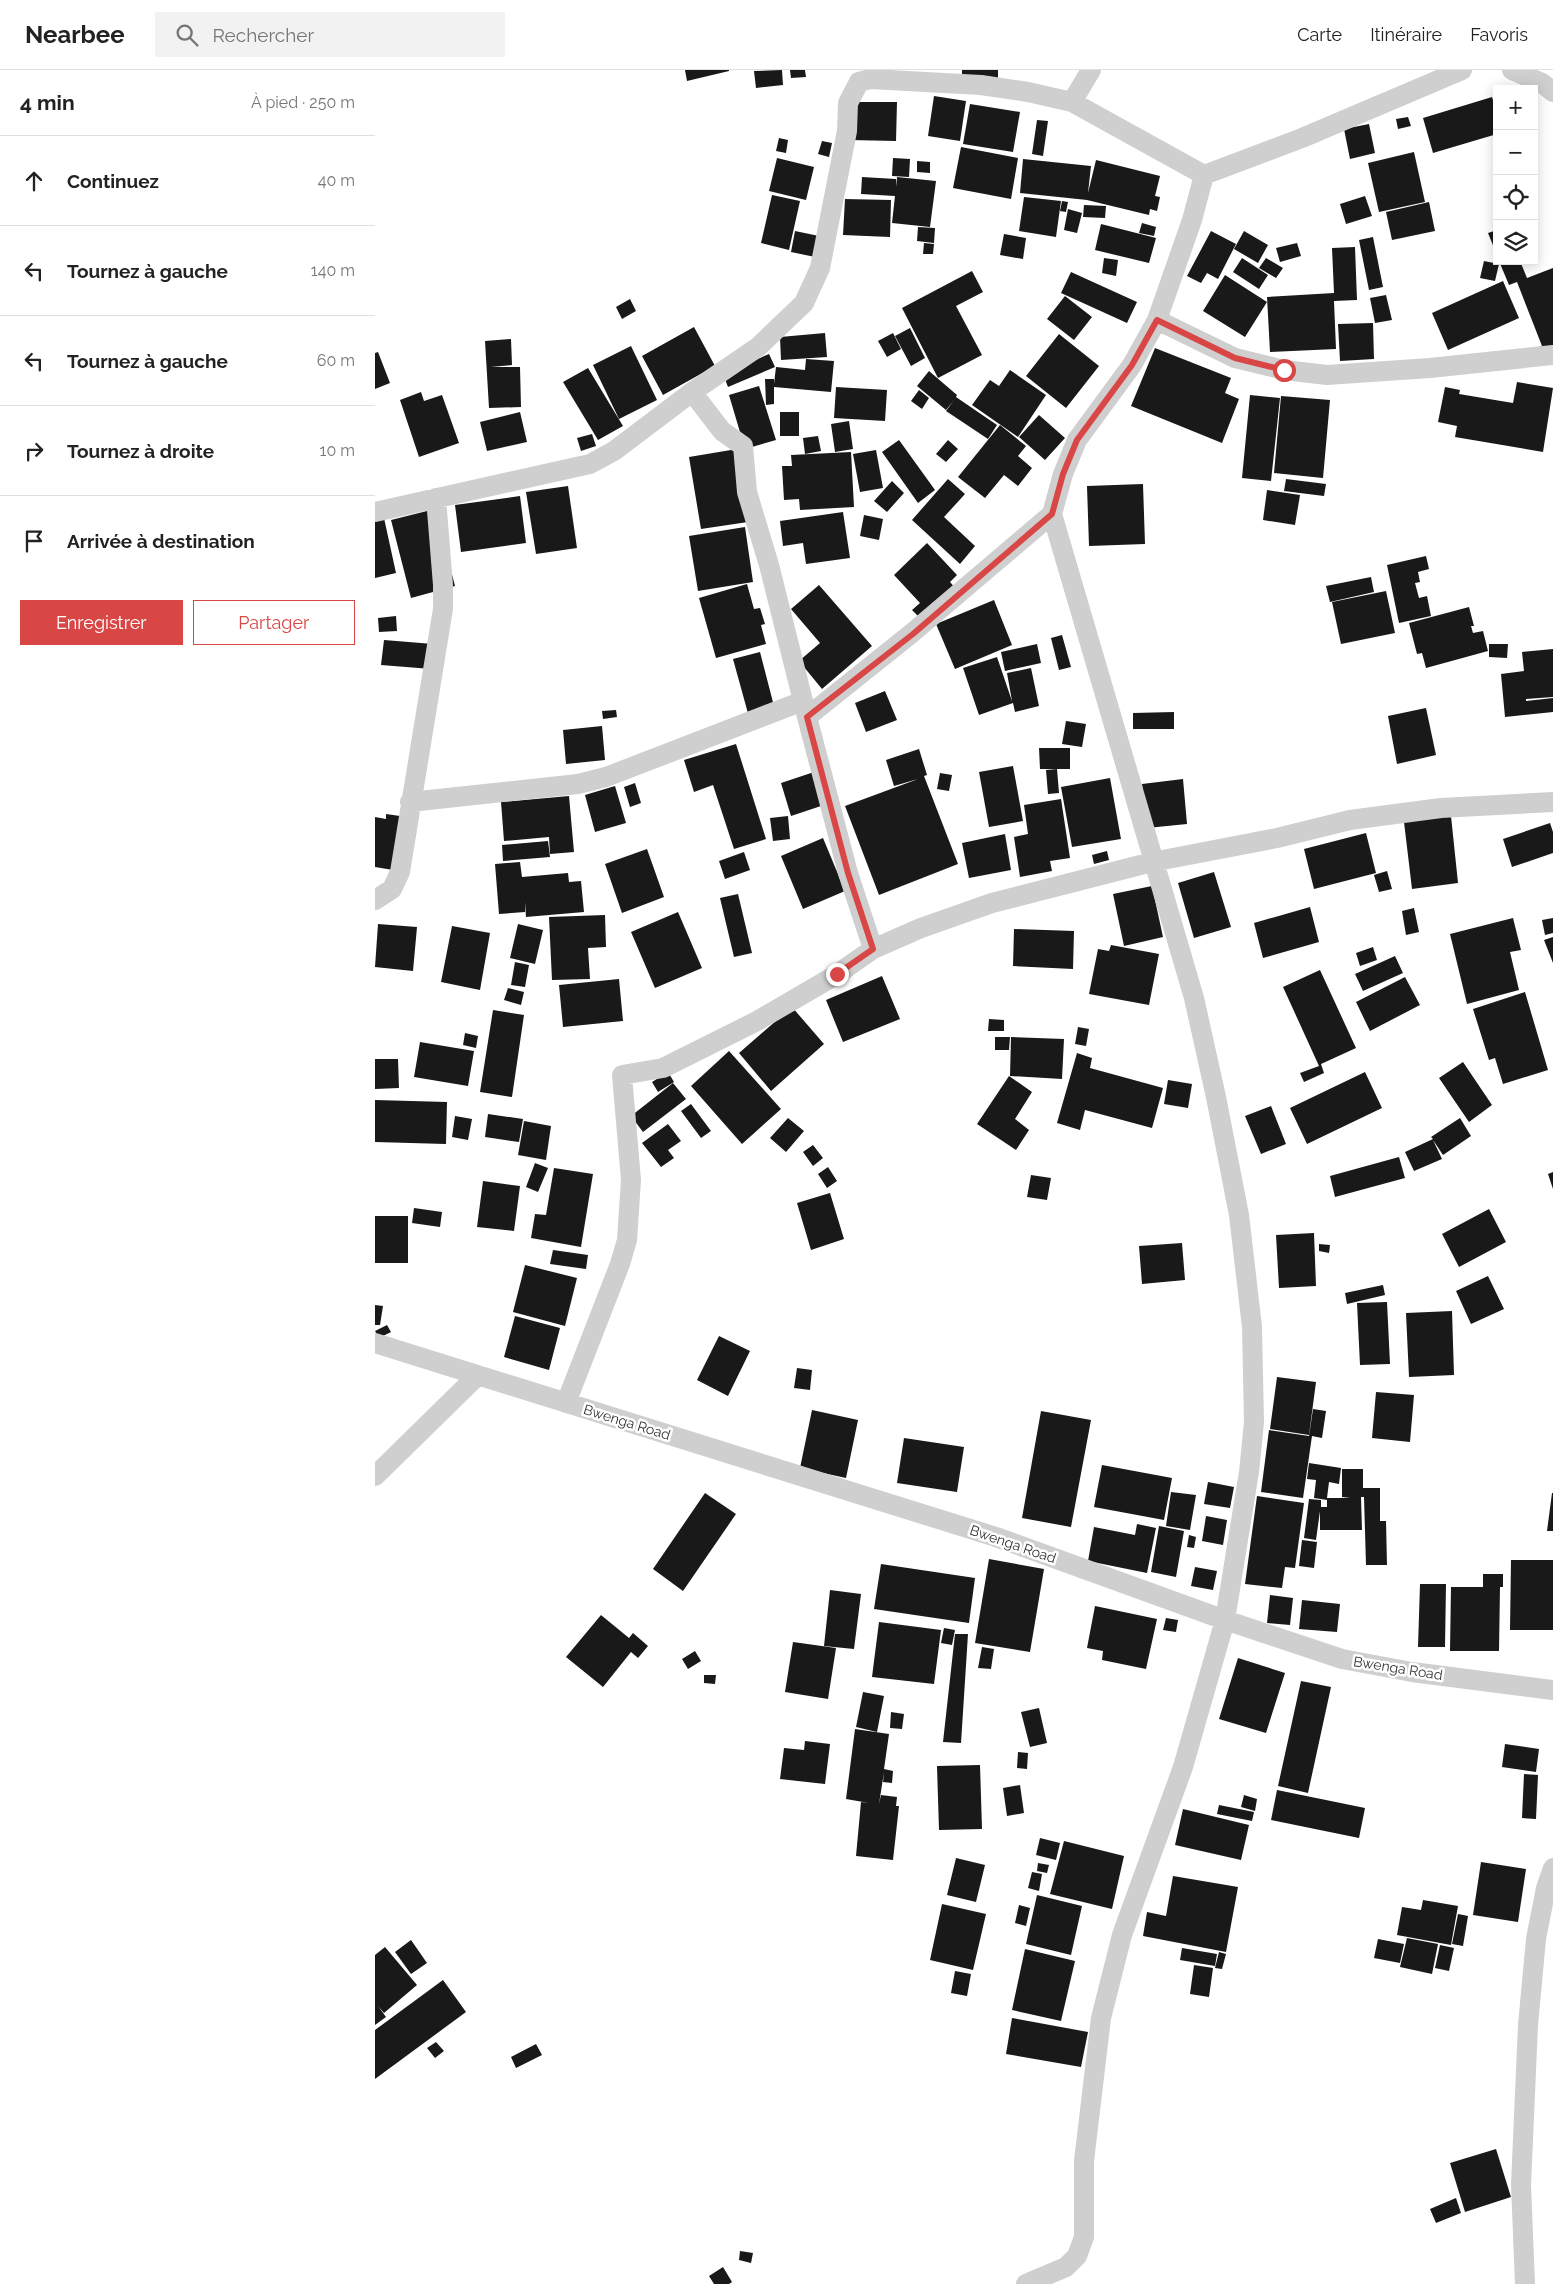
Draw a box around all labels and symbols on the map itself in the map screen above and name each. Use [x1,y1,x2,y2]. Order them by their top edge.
route start [1273,359,1296,382]
route end [826,963,849,986]
street label: Bwenga Road [582,1401,672,1443]
street label: Bwenga Road [968,1522,1058,1566]
street label: Bwenga Road [1352,1653,1444,1683]

